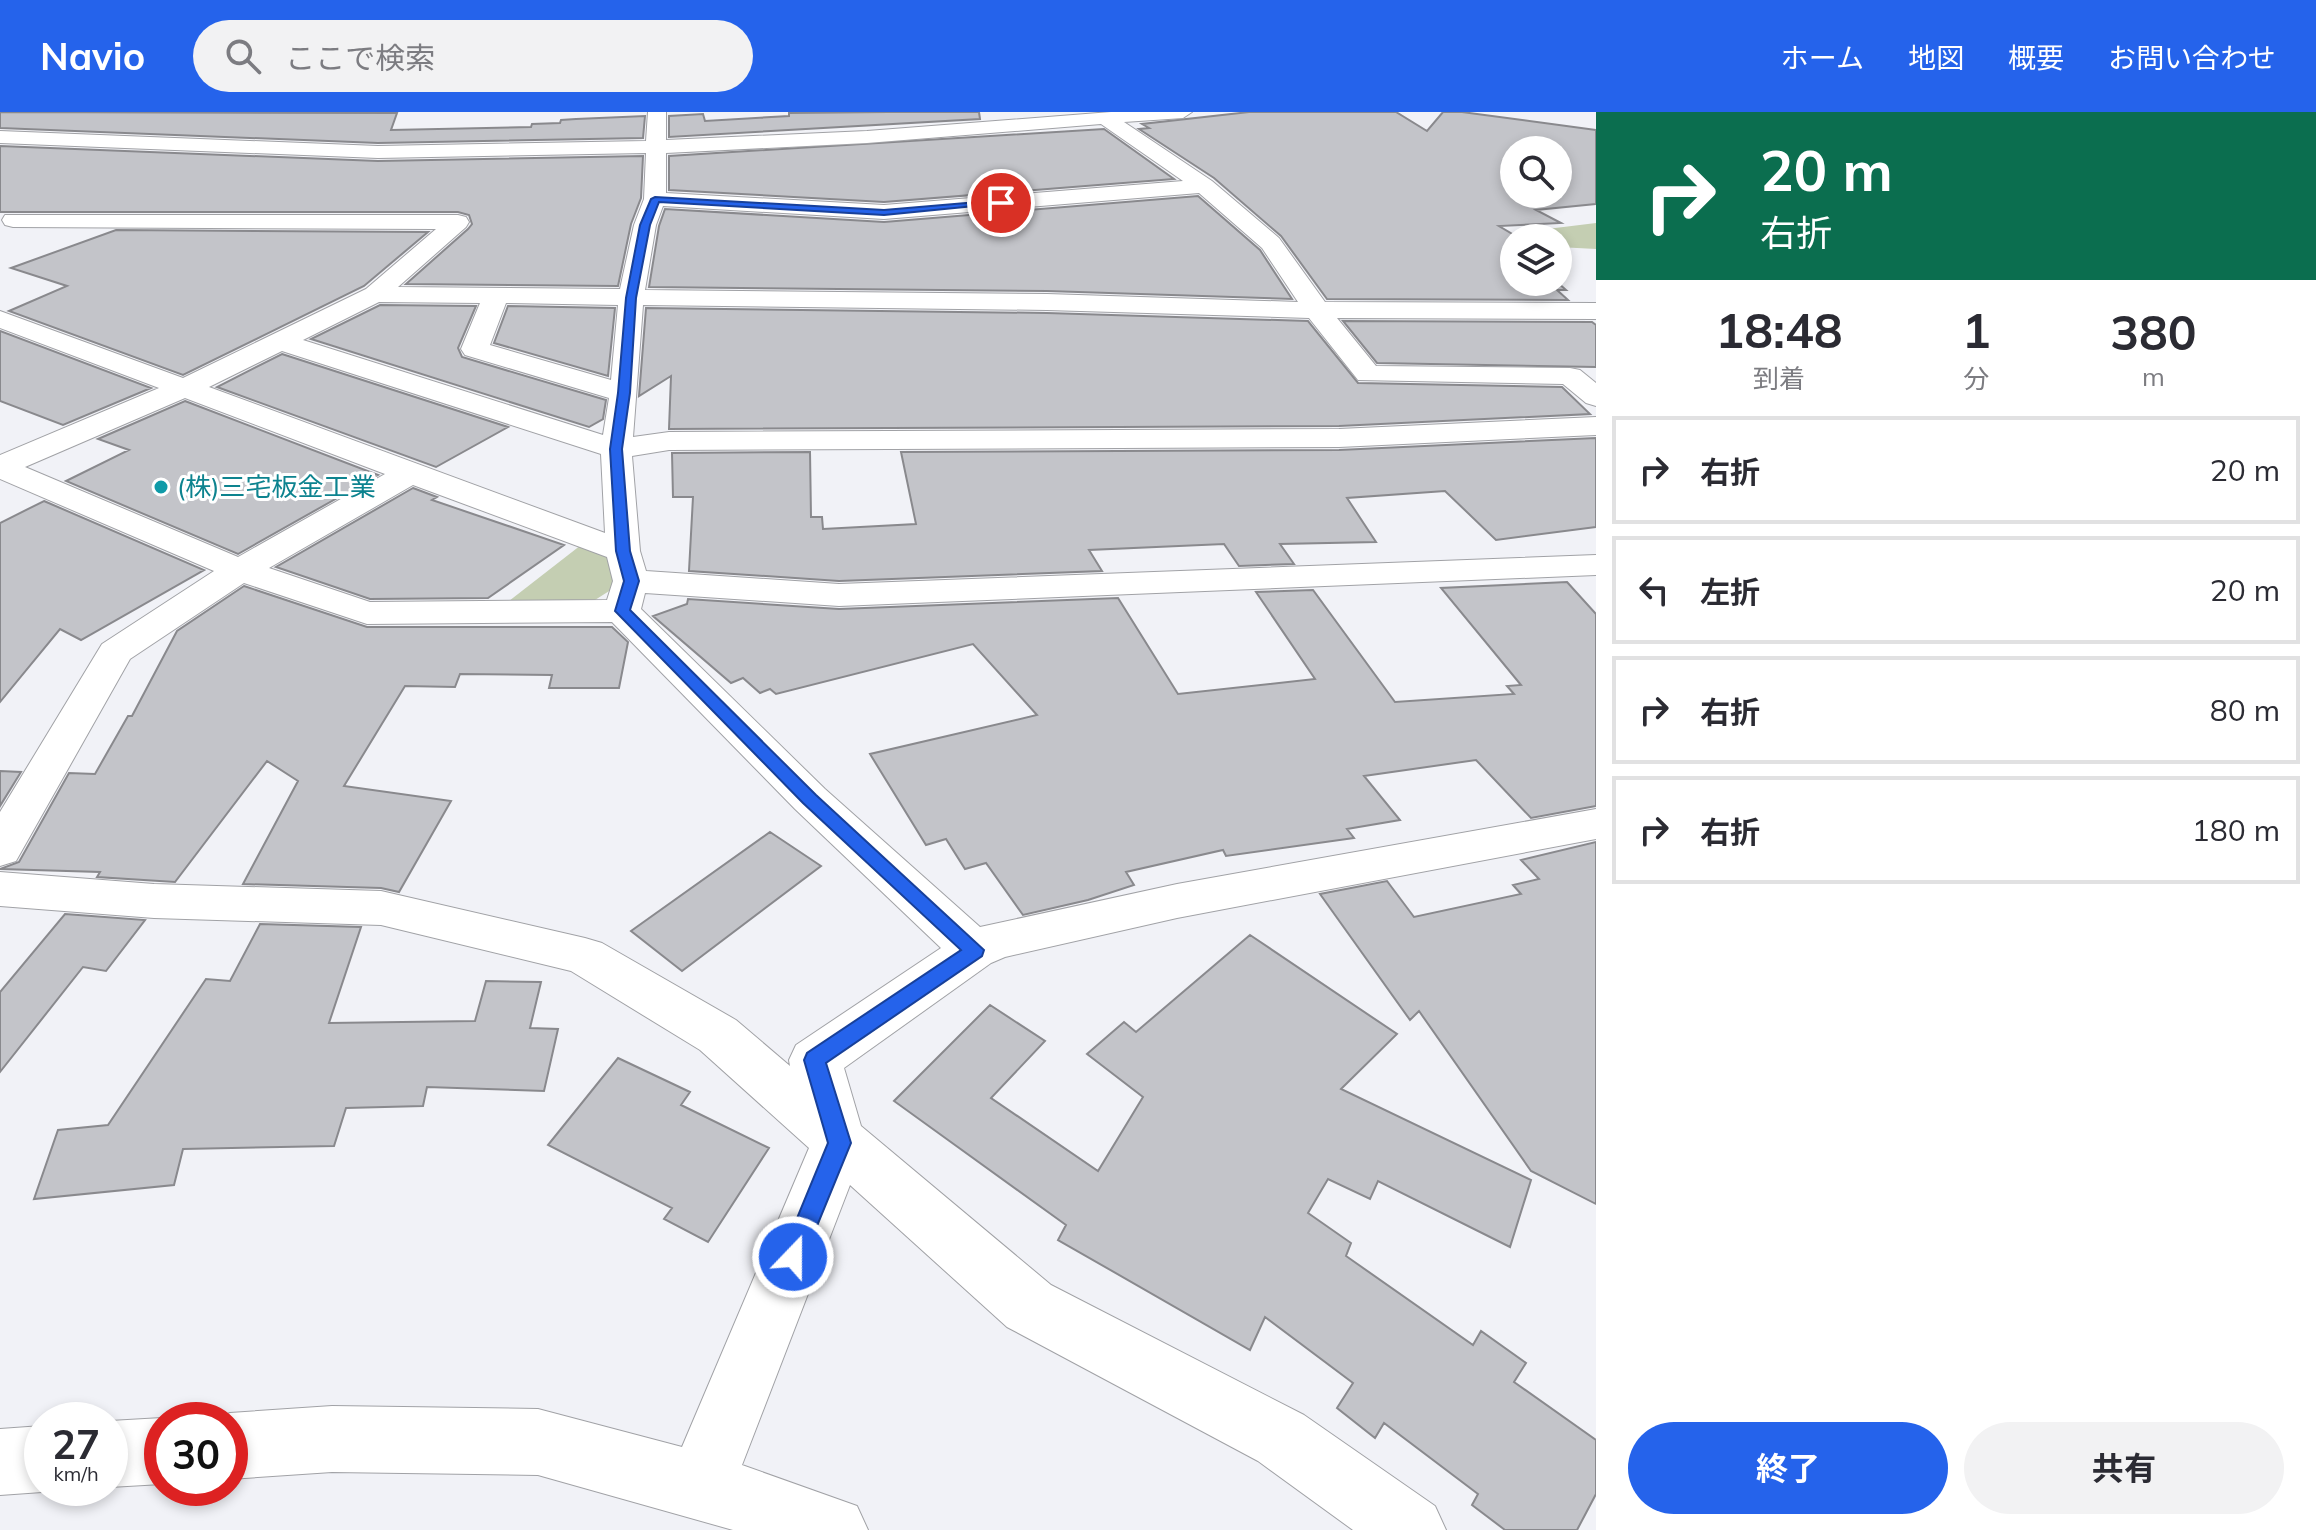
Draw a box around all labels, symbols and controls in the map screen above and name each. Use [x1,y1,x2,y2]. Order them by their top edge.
search box [193,20,753,92]
text: Navio [40,32,145,80]
icon: search [221,34,265,78]
text: ここで検索 [285,39,435,77]
text: ホーム [1781,40,1864,75]
text: 地図 [1908,40,1964,75]
text: 概要 [2008,40,2064,75]
text: お問い合わせ [2108,40,2276,75]
text: 20 m [1760,135,1893,205]
map controls [1500,136,1572,296]
button: search [1500,136,1572,208]
icon: right [1628,144,1732,248]
pin [967,169,1035,237]
icon: arrive [979,181,1023,225]
text: 右折 [1760,210,1832,255]
button: layers [1500,224,1572,296]
text: 18:48 [1715,300,1843,360]
text: 1 [1962,300,1991,360]
text: 380 [2110,302,2197,362]
text: m [2142,360,2165,393]
text: 到着 [1753,362,1805,395]
text: 分 [1963,362,1989,395]
icon: right [1632,448,1676,492]
text: 20 m [2210,451,2280,489]
text: 右折 [1700,453,1760,491]
place label: (株)三宅板金工業 [177,470,376,503]
marker: (株)三宅板金工業 [152,478,170,496]
icon: left [1632,568,1676,612]
text: 20 m [2210,571,2280,609]
text: 左折 [1700,573,1760,611]
icon: right [1632,688,1676,732]
text: 80 m [2210,691,2280,729]
text: 右折 [1700,693,1760,731]
icon: right [1632,808,1676,852]
text: 180 m [2192,811,2280,849]
text: 右折 [1700,813,1760,851]
position arrow [751,1215,835,1299]
speed limit sign: 30 [144,1402,248,1506]
text: 27 [52,1419,100,1469]
button: 終了 [1628,1422,1948,1514]
button: 共有 [1964,1422,2284,1514]
text: km/h [53,1461,99,1486]

